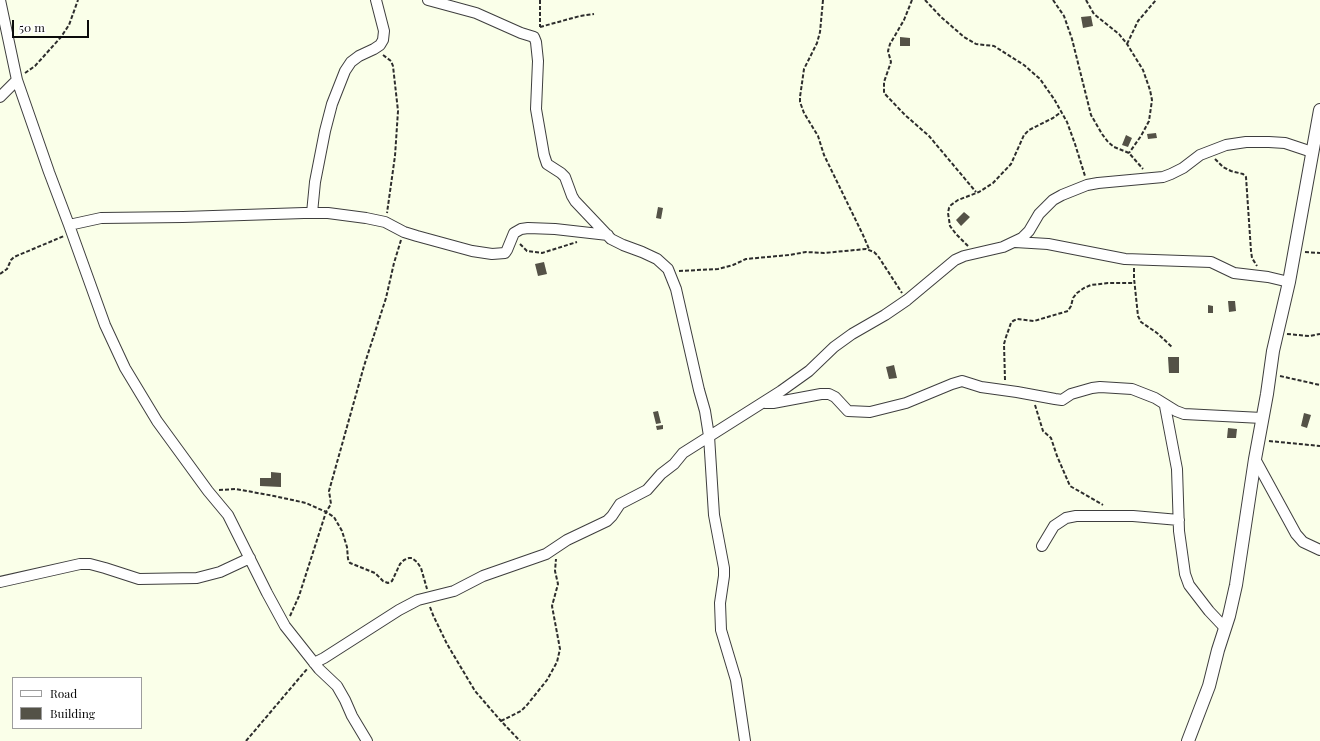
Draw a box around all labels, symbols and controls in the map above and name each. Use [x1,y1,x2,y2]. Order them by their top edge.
scale bar [14,12,91,38]
text: 50 m [19,19,45,35]
legend [12,677,142,729]
text: Road [50,685,77,701]
text: Building [50,705,95,721]

